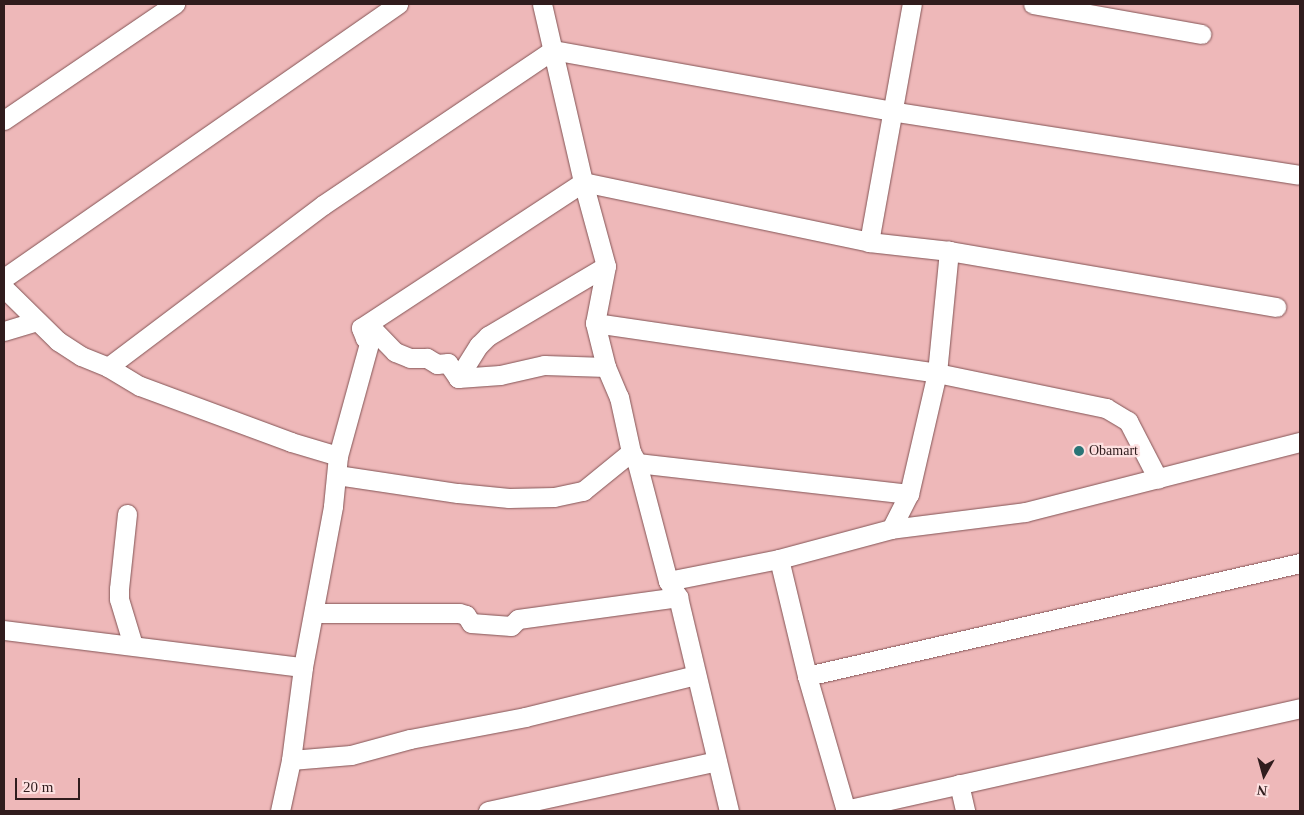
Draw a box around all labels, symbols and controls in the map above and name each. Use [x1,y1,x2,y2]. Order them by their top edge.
place label: Obamart [1089,443,1138,459]
marker: Obamart [1073,445,1085,457]
north arrow [1239,750,1289,800]
scale bar [18,768,82,800]
text: 20 m [23,779,53,795]
text: N [1256,782,1268,798]

